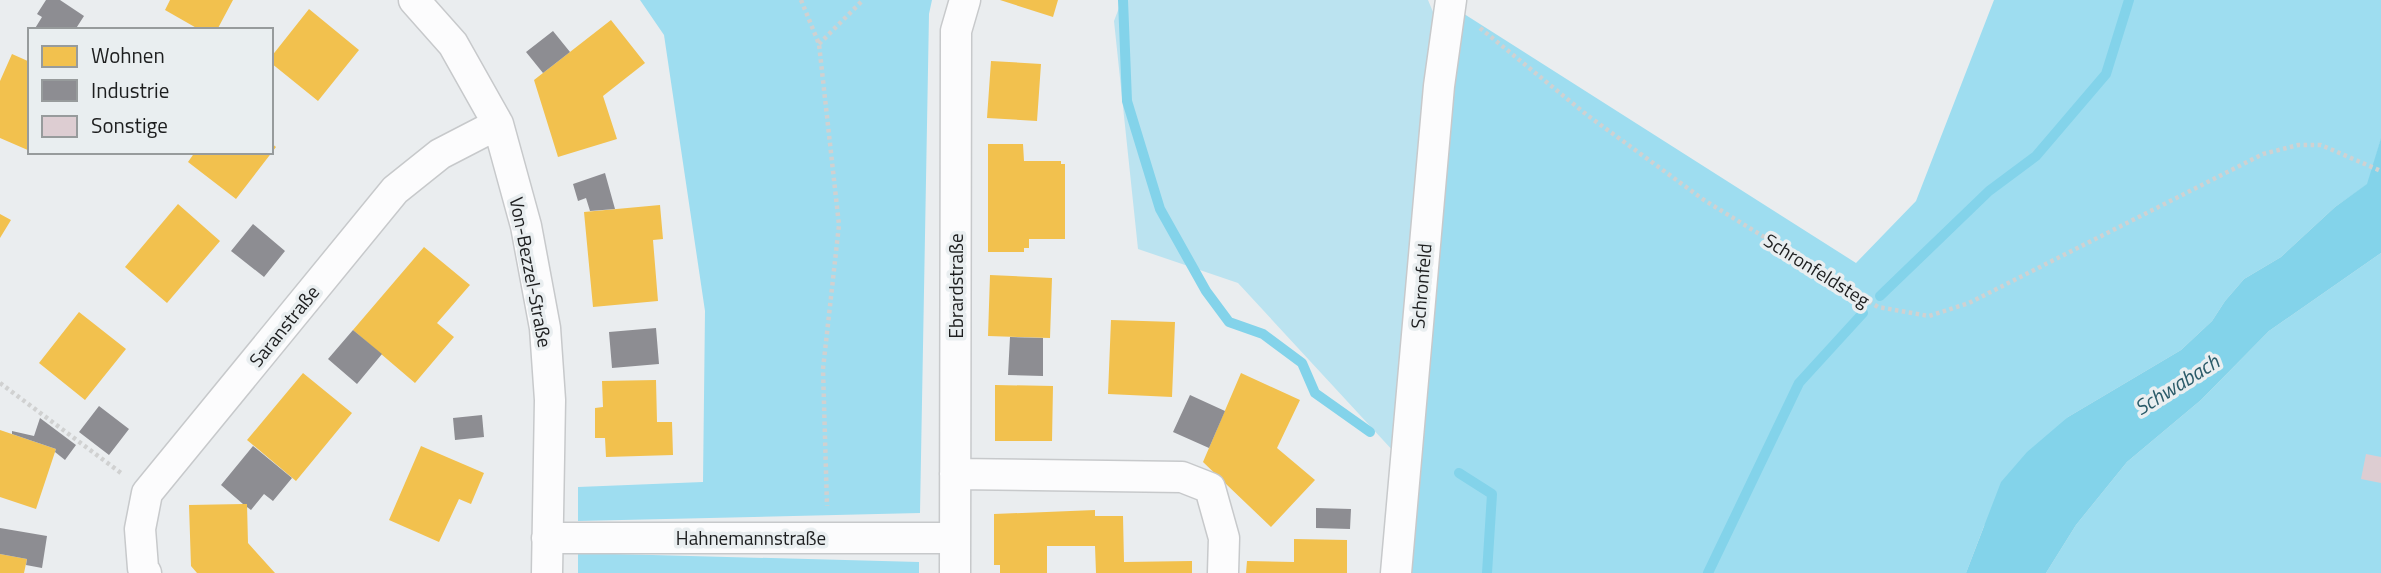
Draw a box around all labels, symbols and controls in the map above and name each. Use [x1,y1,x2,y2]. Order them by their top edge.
legend [28,28,273,154]
text: Wohnen [91,39,165,71]
text: Industrie [91,74,169,106]
text: Sonstige [91,109,168,141]
street label: Von-Bezzel-Straße [503,194,560,350]
street label: Schronfeldsteg [1759,225,1876,314]
street label: Ebrardstraße [941,233,970,339]
street label: Schronfeld [1402,242,1439,330]
street label: Saranstraße [241,278,326,373]
water label: Schwabach [2128,345,2226,423]
street label: Hahnemannstraße [676,523,826,552]

